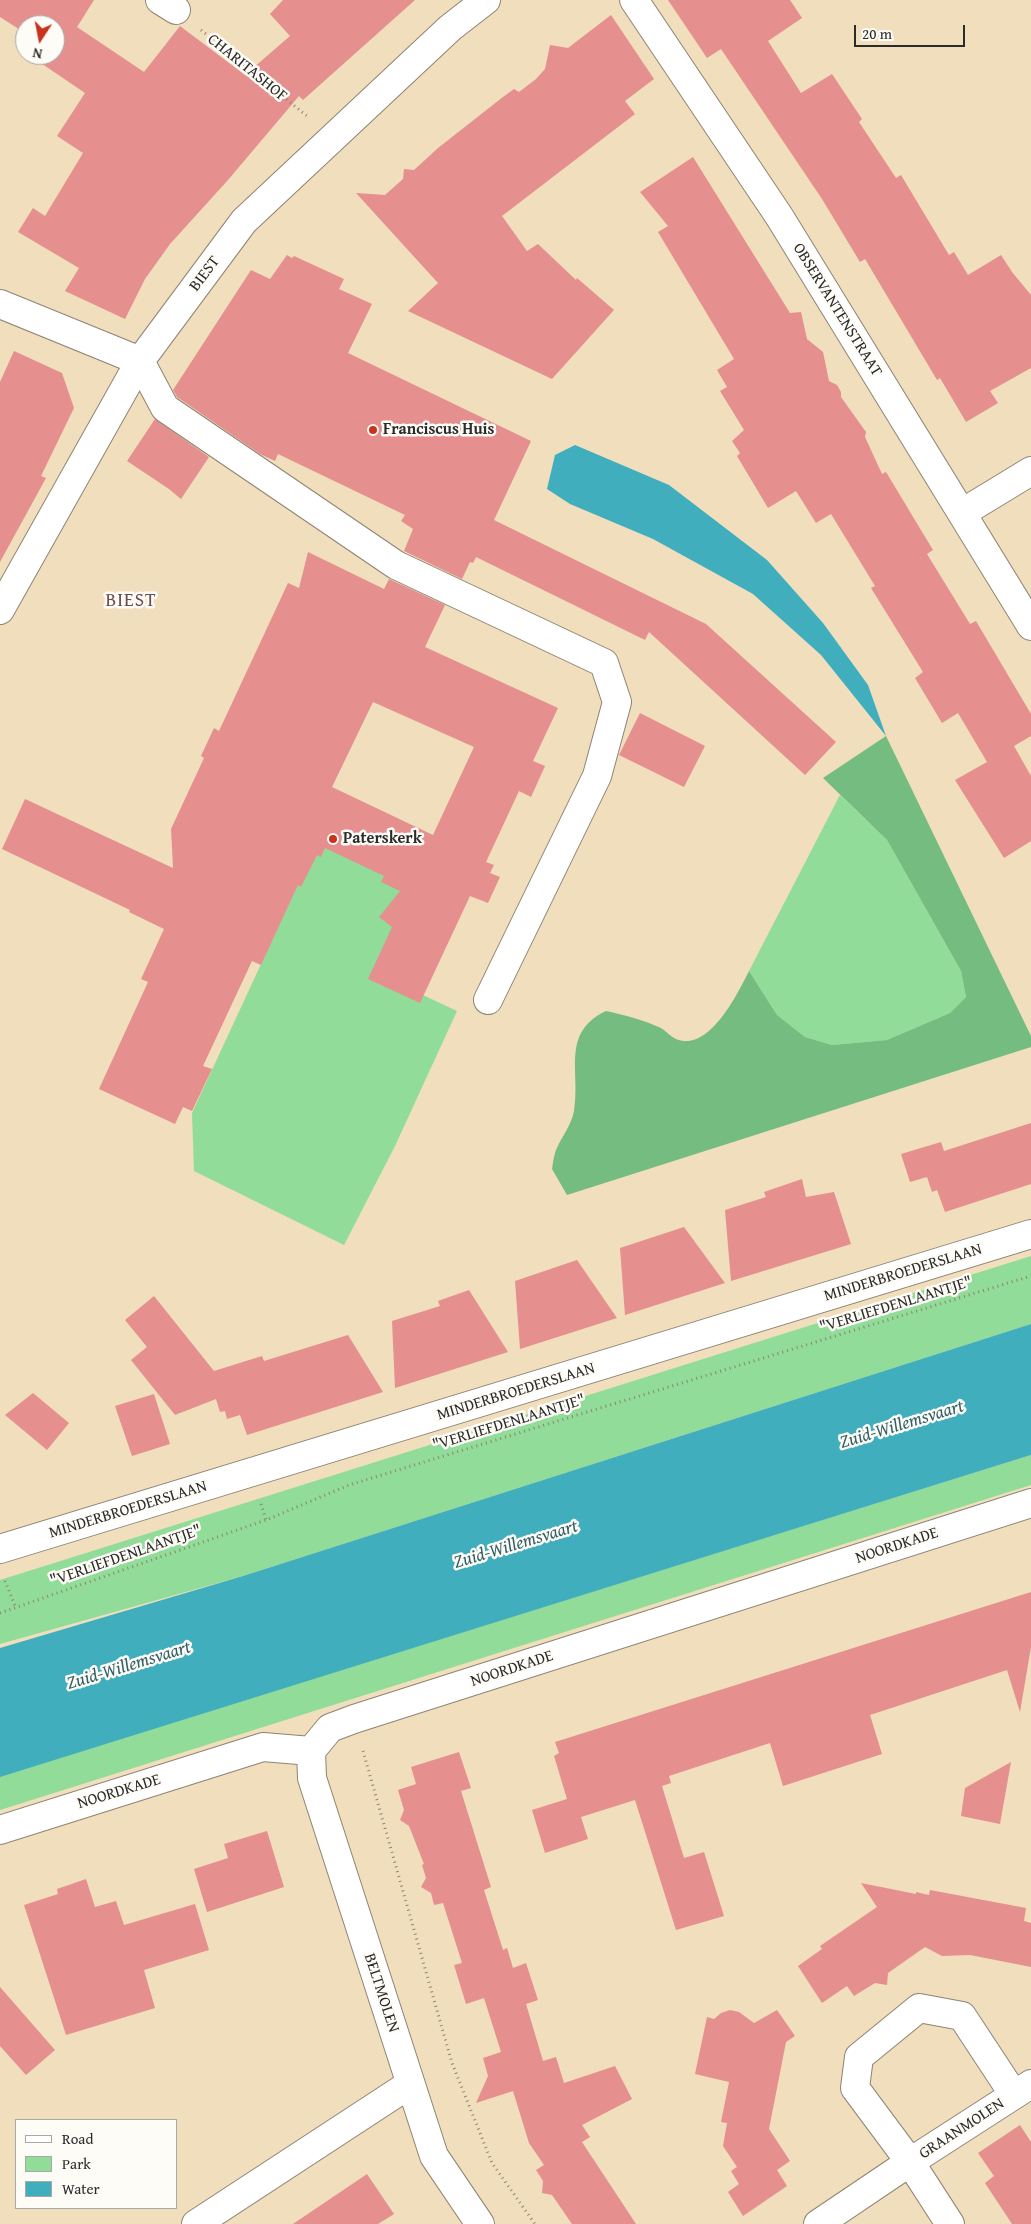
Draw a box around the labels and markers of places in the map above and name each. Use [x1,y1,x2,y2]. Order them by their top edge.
place label: Franciscus Huis [383,420,494,440]
marker: Franciscus Huis [367,424,379,436]
place label: Paterskerk [343,829,422,849]
marker: Paterskerk [327,833,339,845]

